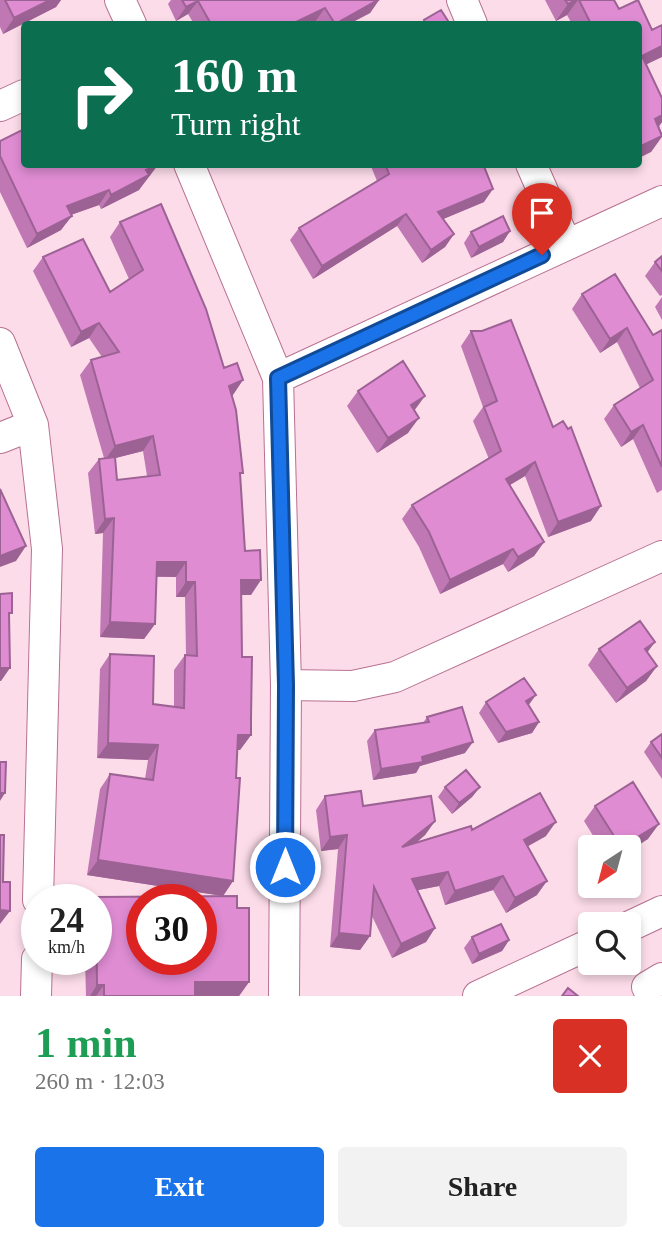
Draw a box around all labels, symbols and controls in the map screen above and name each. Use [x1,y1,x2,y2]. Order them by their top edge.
text: 160 m [171,48,298,103]
icon: right [56,49,147,140]
text: Turn right [171,106,301,142]
pin [512,183,572,255]
icon: arrive [523,194,561,232]
position arrow [248,830,322,904]
north arrow [578,835,640,898]
map controls [578,835,641,975]
speed limit sign: 30 [126,884,217,975]
text: 24 [49,901,84,940]
button: search [578,912,641,975]
text: km/h [48,937,85,957]
button: close [553,1019,627,1093]
text: 1 min [35,1020,137,1066]
text: 260 m · 12:03 [35,1069,165,1094]
button: Exit [35,1147,324,1227]
button: Share [338,1147,627,1227]

